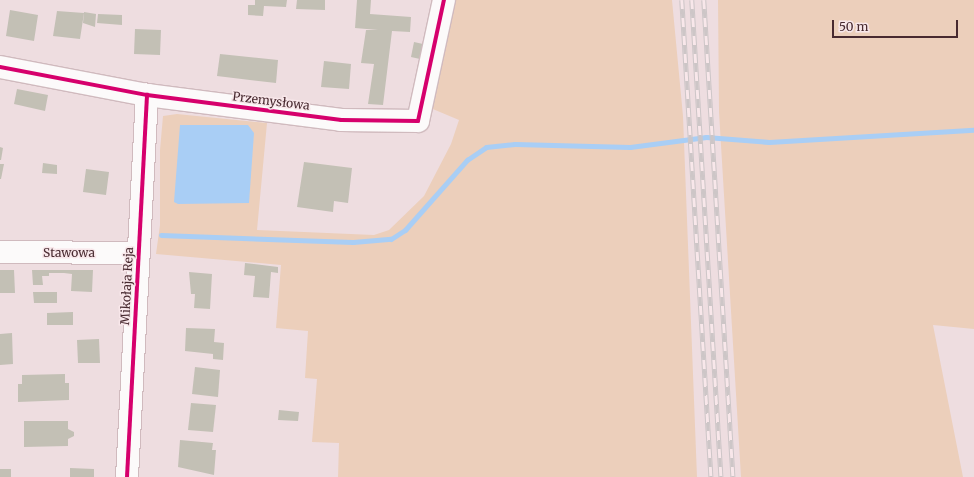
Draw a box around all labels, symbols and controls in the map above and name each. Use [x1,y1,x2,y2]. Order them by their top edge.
scale bar [834,12,960,38]
text: 50 m [839,19,868,34]
street label: Przemysłowa [232,89,310,113]
street label: Stawowa [43,246,95,260]
street label: Mikołaja Reja [118,247,136,325]

